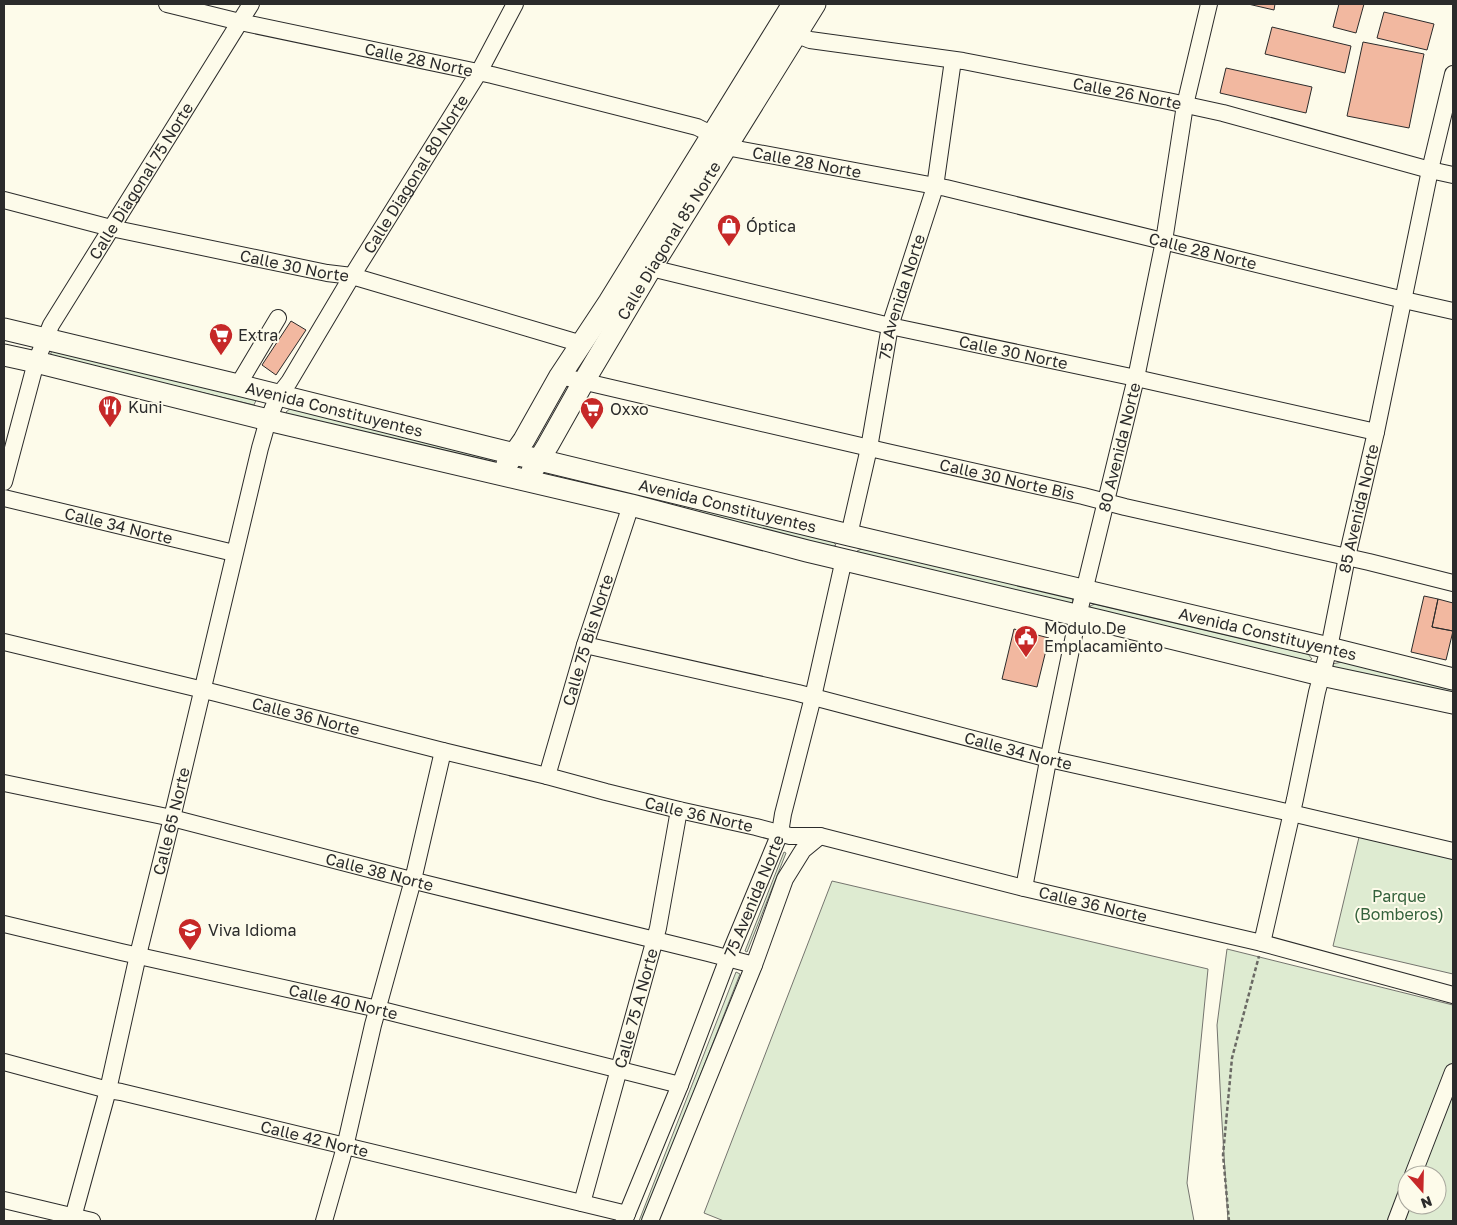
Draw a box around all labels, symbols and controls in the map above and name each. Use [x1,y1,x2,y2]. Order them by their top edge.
street label: Calle 28 Norte [363,38,475,81]
street label: Calle 26 Norte [1071,73,1184,114]
street label: Calle Diagonal 80 Norte [359,91,472,257]
street label: Calle Diagonal 75 Norte [84,99,197,263]
street label: Calle 28 Norte [751,142,863,182]
street label: Calle Diagonal 85 Norte [613,157,725,323]
shop icon: Óptica [716,213,742,247]
place label: Óptica [746,216,796,236]
street label: Calle 28 Norte [1147,228,1259,274]
street label: 75 Avenida Norte [874,231,929,362]
street label: Calle 30 Norte [238,245,350,286]
supermarket icon: Extra [208,322,234,356]
place label: Extra [238,325,278,345]
street label: Calle 30 Norte [957,331,1070,373]
street label: Avenida Constituyentes [244,377,425,441]
street label: 80 Avenida Norte [1094,381,1145,514]
restaurant icon: Kuni [97,394,123,428]
supermarket icon: Oxxo [579,396,605,430]
place label: Kuni [128,397,163,417]
place label: Oxxo [610,399,649,419]
street label: 85 Avenida Norte [1334,442,1383,575]
street label: Calle 30 Norte Bis [938,454,1077,504]
street label: Avenida Constituyentes [637,474,819,537]
street label: Calle 34 Norte [63,503,175,548]
street label: Calle 75 Bis Norte [558,572,618,708]
street label: Avenida Constituyentes [1177,603,1359,665]
place label: Modulo De Emplacamiento [1044,618,1163,656]
public building icon: Modulo De Emplacamiento [1013,624,1039,658]
street label: Calle 36 Norte [250,693,362,739]
street label: Calle 34 Norte [962,727,1074,774]
street label: Calle 65 Norte [148,765,194,877]
street label: Calle 36 Norte [643,792,755,836]
street label: 75 Avenida Norte [719,832,788,960]
street label: Calle 38 Norte [324,848,435,895]
street label: Calle 36 Norte [1037,882,1149,926]
park label: Parque (Bomberos) [1354,886,1444,924]
school or university icon: Viva Idioma [177,917,203,951]
place label: Viva Idioma [208,920,296,940]
street label: Calle 75 A Norte [610,946,662,1071]
street label: Calle 40 Norte [287,980,400,1024]
street label: Calle 42 Norte [259,1116,371,1161]
north arrow [1397,1165,1447,1215]
text: N [1419,1193,1435,1212]

